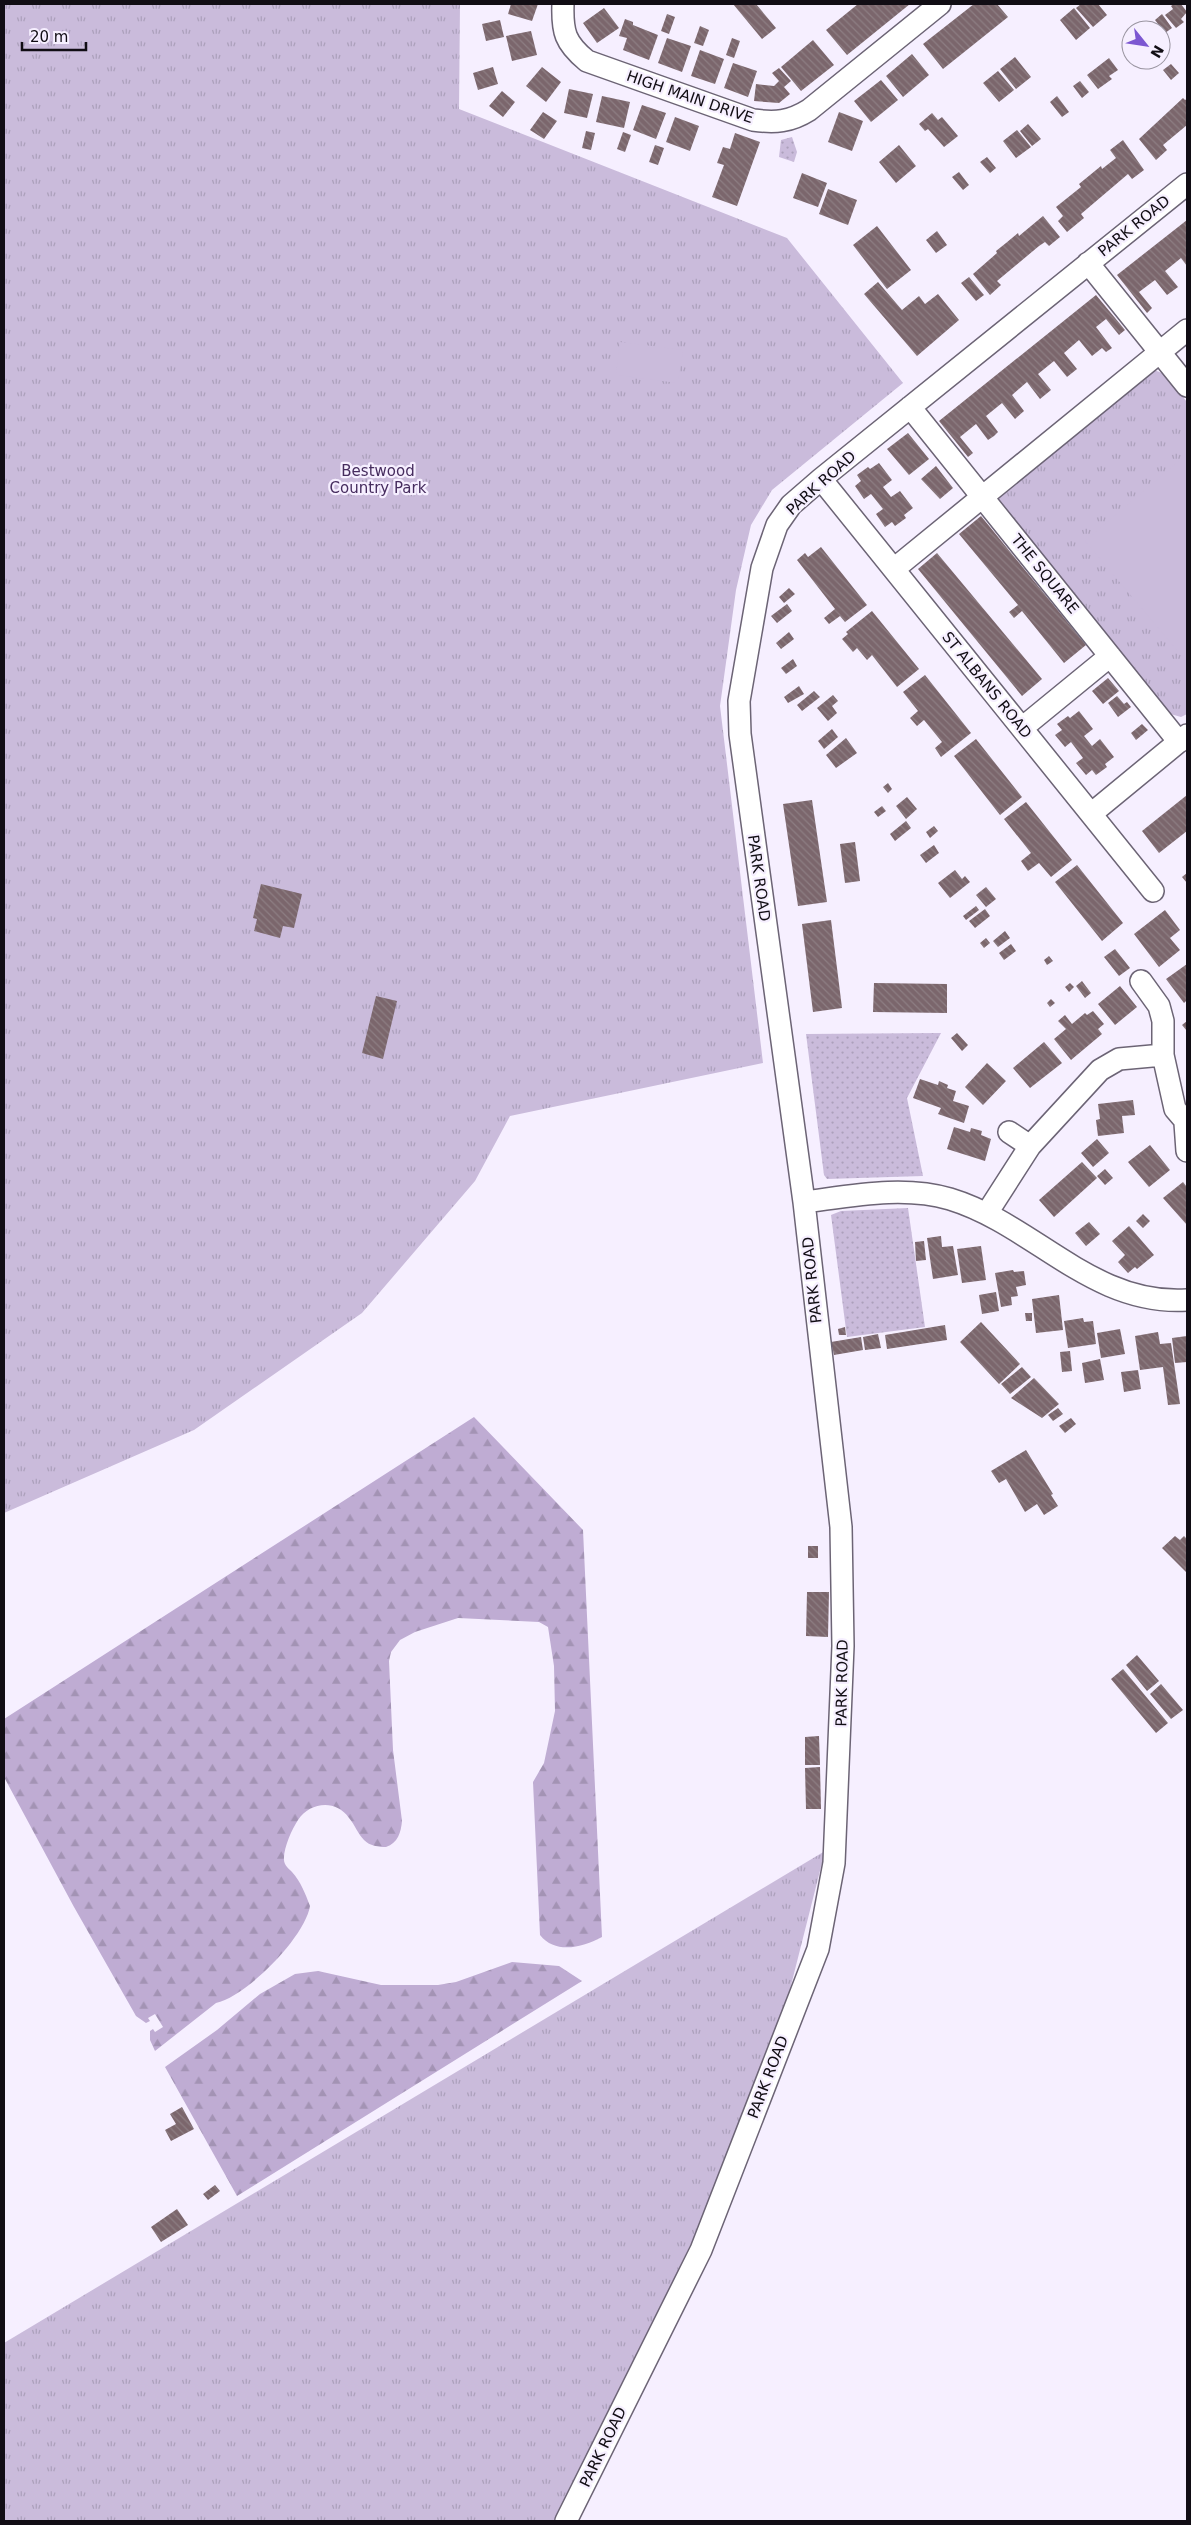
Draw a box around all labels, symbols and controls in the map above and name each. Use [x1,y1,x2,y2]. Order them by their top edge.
scale bar [22,20,86,52]
north arrow [1121,20,1171,70]
text: 20 m [30,28,68,46]
text: N [1147,42,1167,61]
street label: HIGH MAIN DRIVE [624,67,756,127]
street label: PARK ROAD [1094,192,1174,260]
street label: PARK ROAD [783,447,859,519]
park label: Bestwood Country Park [330,462,427,497]
street label: THE SQUARE [1007,530,1083,617]
street label: ST ALBANS ROAD [938,628,1036,742]
street label: PARK ROAD [744,834,774,922]
street label: PARK ROAD [798,1236,826,1324]
street label: PARK ROAD [832,1639,852,1727]
street label: PARK ROAD [744,2033,792,2121]
street label: PARK ROAD [576,2404,630,2490]

